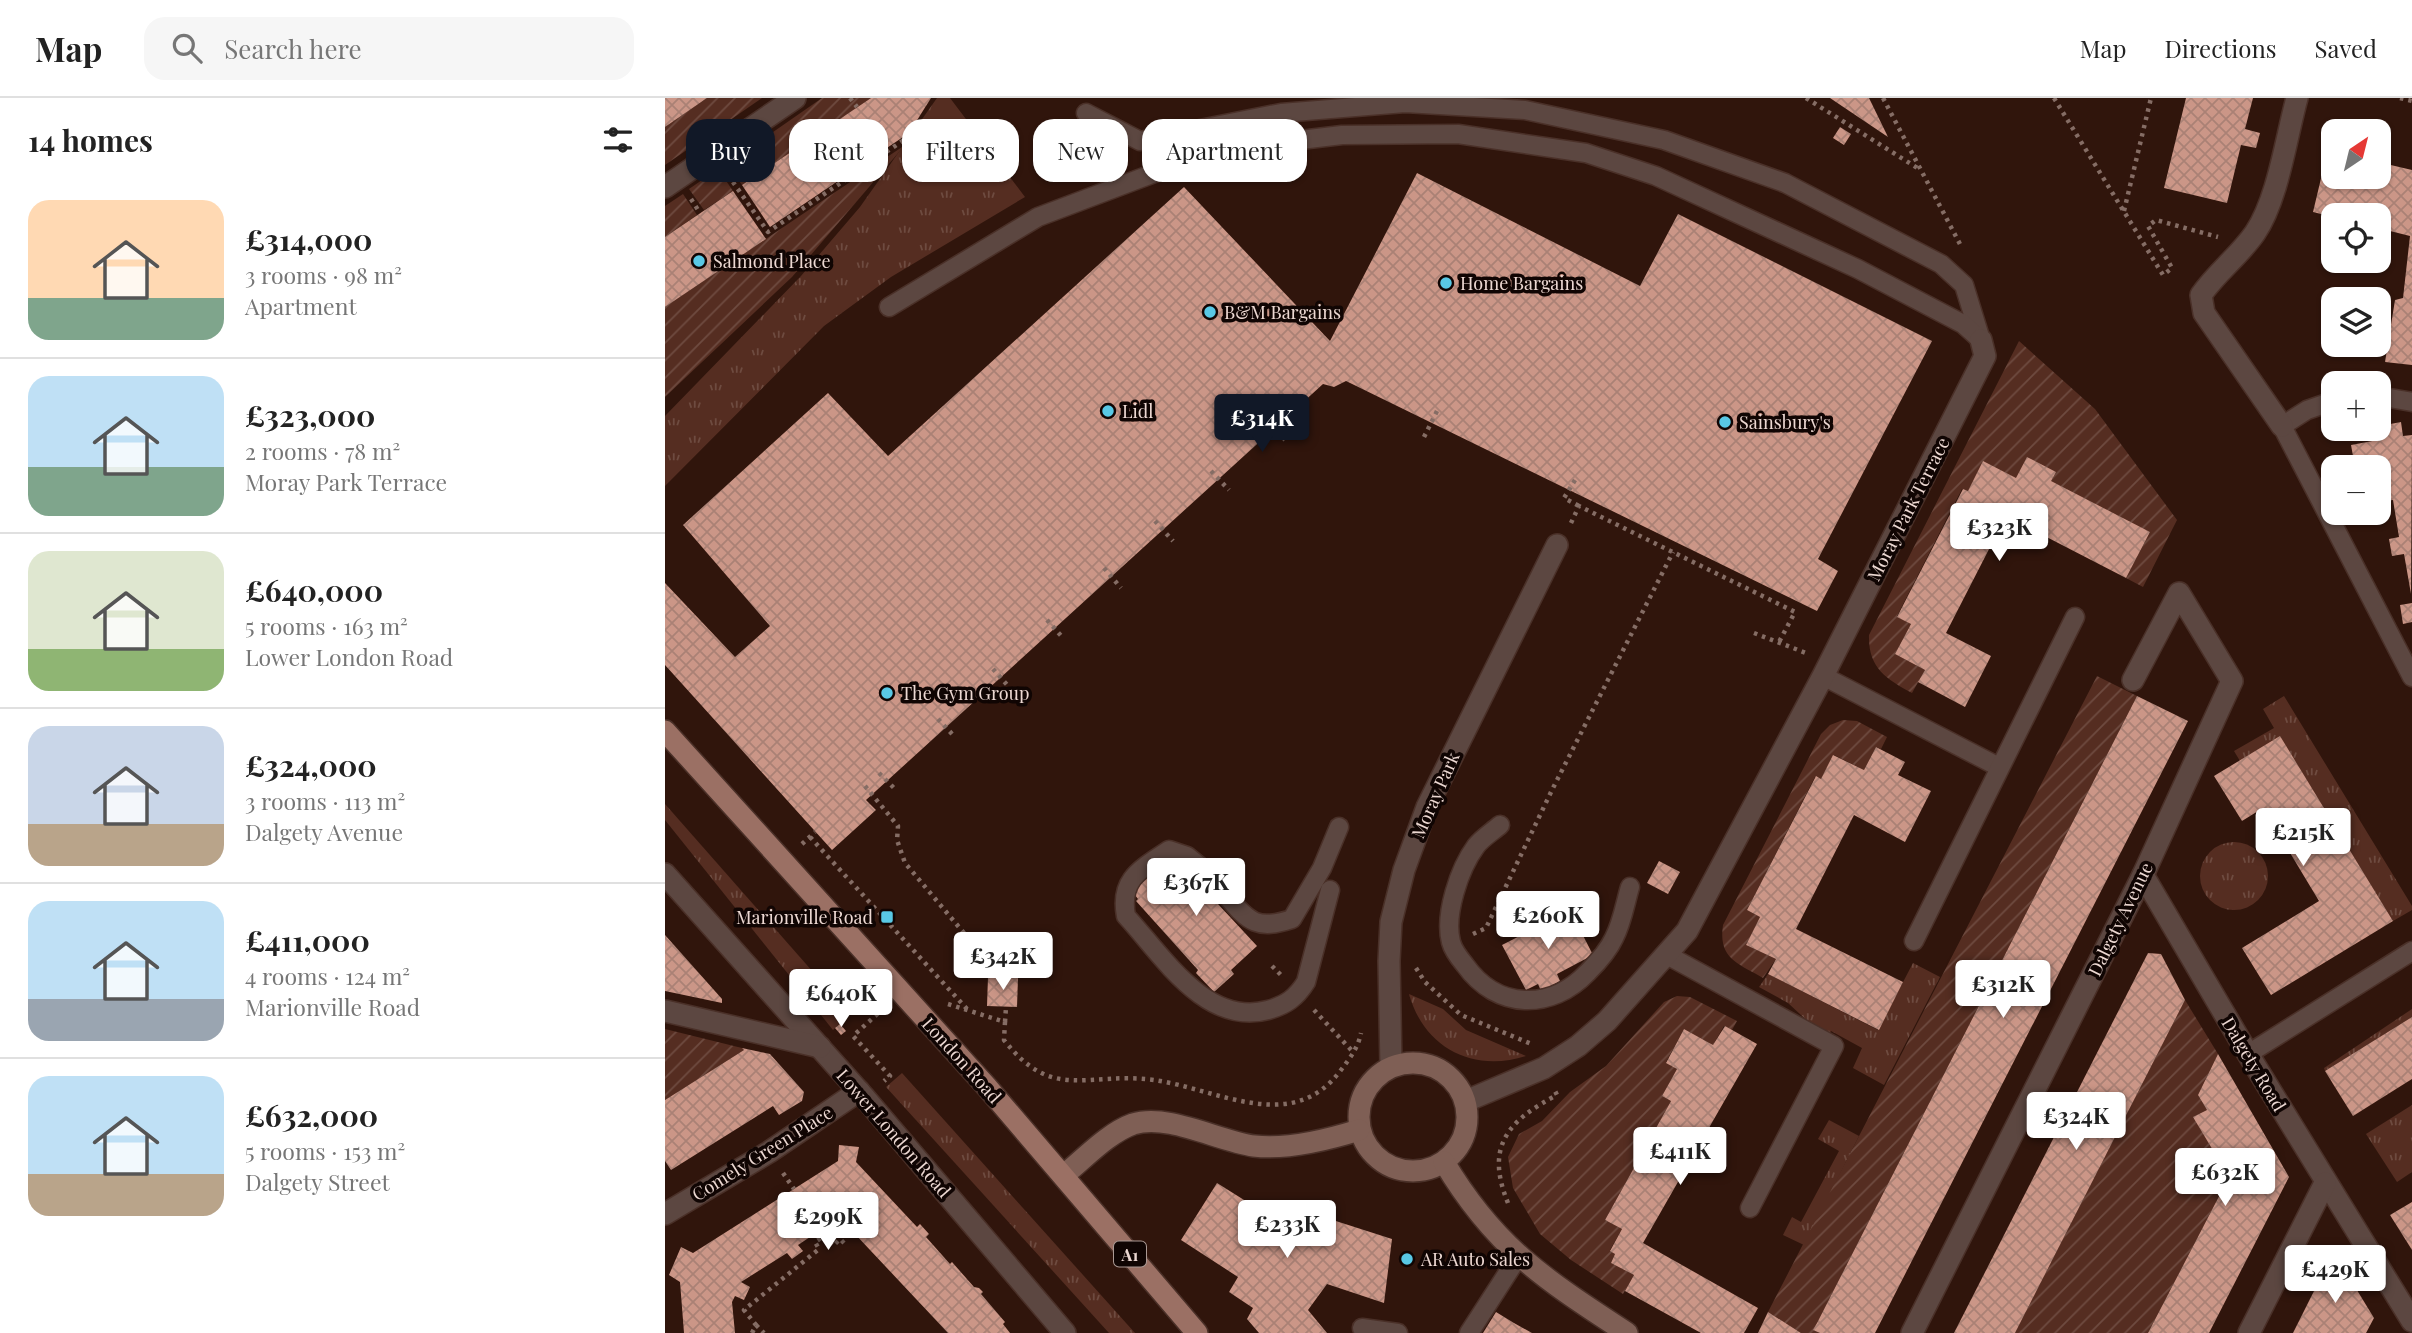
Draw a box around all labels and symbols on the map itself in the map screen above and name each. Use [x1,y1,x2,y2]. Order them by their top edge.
north arrow [2321,119,2391,189]
place label: Salmond Place [713,249,831,273]
marker: Salmond Place [691,253,707,269]
place label: Home Bargains [1460,271,1583,295]
marker: Home Bargains [1438,275,1454,291]
place label: B&M Bargains [1224,300,1341,324]
marker: B&M Bargains [1202,304,1218,320]
pin: £314K [1213,394,1311,454]
place label: Lidl [1122,399,1153,423]
marker: Lidl [1100,403,1116,419]
place label: Sainsbury's [1739,410,1831,434]
marker: Sainsbury's [1717,414,1733,430]
street label: Moray Park Terrace [1861,433,1955,585]
pin: £323K [1950,504,2048,563]
place label: The Gym Group [901,681,1029,705]
marker: The Gym Group [879,685,895,701]
street label: Moray Park [1405,748,1465,842]
pin: £215K [2254,808,2352,868]
pin: £367K [1147,858,1245,918]
street label: Dalgety Avenue [2082,858,2158,980]
pin: £260K [1499,892,1597,951]
place label: Marionville Road [736,905,874,929]
marker: Marionville Road [879,909,895,925]
pin: £342K [954,932,1052,992]
pin: £312K [1954,960,2052,1020]
pin: £640K [792,970,890,1029]
street label: London Road [917,1012,1007,1108]
street label: Dalgety Road [2216,1012,2292,1116]
street label: Lower London Road [831,1064,957,1203]
pin: £324K [2027,1093,2125,1152]
street label: Comely Green Place [687,1100,837,1206]
pin: £411K [1631,1128,1729,1187]
pin: £632K [2176,1148,2274,1208]
pin: £299K [779,1192,877,1252]
pin: £233K [1238,1200,1336,1260]
road number: A1 [1114,1242,1146,1266]
pin: £429K [2286,1246,2384,1305]
place label: AR Auto Sales [1420,1247,1530,1271]
marker: AR Auto Sales [1399,1251,1415,1267]

